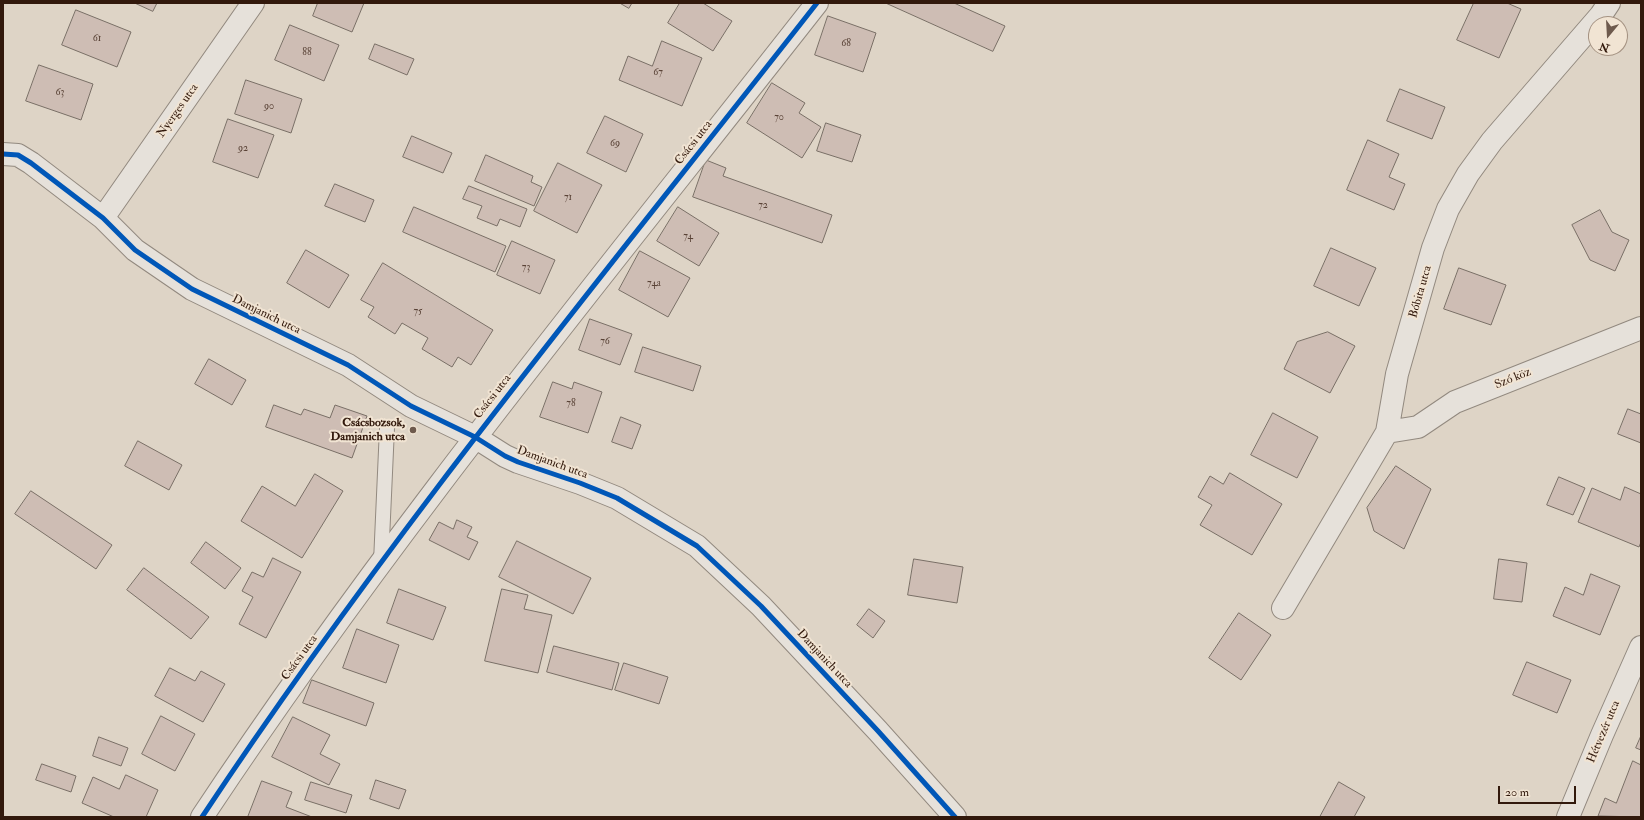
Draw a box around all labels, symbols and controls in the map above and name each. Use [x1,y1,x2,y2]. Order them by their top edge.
north arrow [1588,16,1628,56]
house number: 61 [93,33,101,45]
house number: 68 [841,38,851,50]
text: N [1598,39,1611,55]
house number: 88 [302,47,312,59]
house number: 67 [653,67,663,79]
street label: Nyerges utca [154,81,202,141]
house number: 63 [56,87,64,99]
house number: 90 [264,101,274,113]
house number: 70 [774,112,784,124]
street label: Csácsi utca [672,118,716,168]
house number: 69 [610,138,620,150]
house number: 92 [238,143,248,155]
house number: 71 [564,192,572,204]
house number: 72 [758,200,768,212]
house number: 74 [683,231,693,243]
house number: 73 [522,262,530,274]
street label: Bóbita utca [1407,264,1435,320]
house number: 74a [647,278,661,290]
street label: Damjanich utca [229,292,303,338]
house number: 75 [414,306,422,318]
house number: 76 [600,336,610,348]
street label: Szó köz [1493,365,1533,393]
street label: Csácsi utca [471,372,515,422]
house number: 78 [566,398,576,410]
place label: Csácsbozsok, Damjanich utca [331,416,405,444]
marker: Csácsbozsok, Damjanich utca [408,425,418,435]
street label: Damjanich utca [515,443,589,483]
street label: Damjanich utca [793,627,855,691]
street label: Csácsi utca [279,633,321,683]
street label: Hétvezér utca [1584,699,1624,765]
scale bar [1500,778,1578,804]
text: 20 m [1505,785,1529,800]

